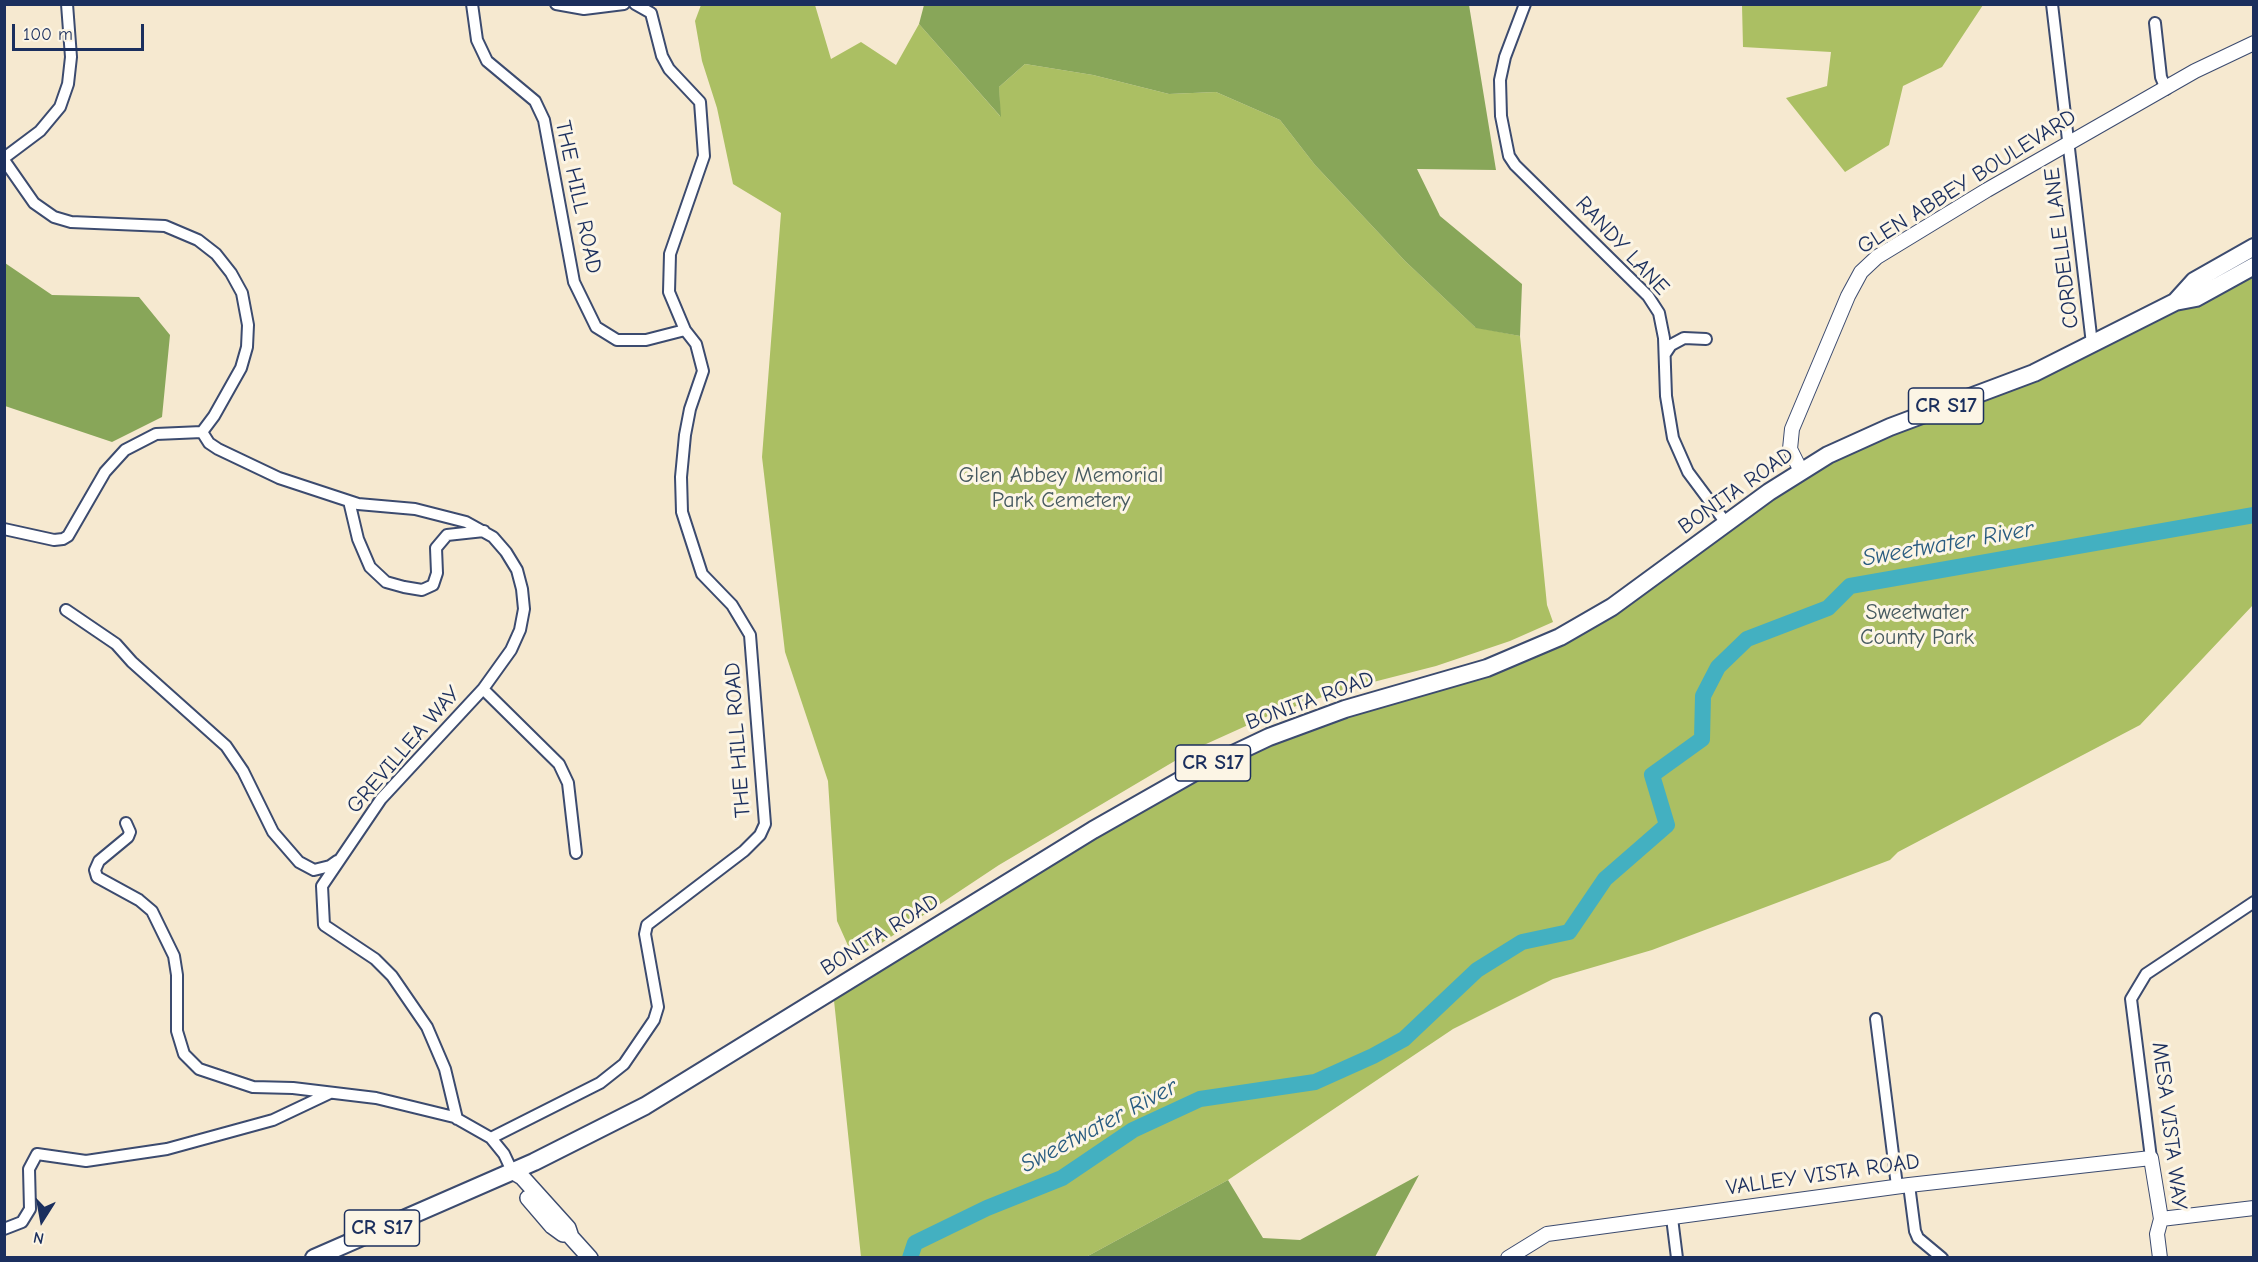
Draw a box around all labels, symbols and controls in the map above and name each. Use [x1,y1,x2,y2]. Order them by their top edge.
scale bar [15,12,147,50]
text: 100 m [23,24,73,45]
street label: GLEN ABBEY BOULEVARD [1853,104,2081,260]
street label: THE HILL ROAD [549,118,607,276]
street label: CORDELLE LANE [2039,166,2085,330]
street label: RANDY LANE [1570,191,1674,301]
road number: CR S17 [1908,388,1984,424]
street label: BONITA ROAD [1673,442,1799,540]
park label: Glen Abbey Memorial Park Cemetery [959,463,1163,514]
water label: Sweetwater River [1860,515,2036,573]
park label: Sweetwater County Park [1860,600,1974,652]
street label: THE HILL ROAD [719,661,757,819]
street label: BONITA ROAD [1242,666,1378,736]
street label: GREVILLEA WAY [341,681,467,819]
road number: CR S17 [1176,745,1250,781]
street label: BONITA ROAD [816,888,944,982]
street label: MESA VISTA WAY [2146,1041,2192,1211]
water label: Sweetwater River [1016,1073,1182,1179]
street label: VALLEY VISTA ROAD [1725,1148,1921,1202]
north arrow [12,1190,72,1250]
road number: CR S17 [344,1210,419,1246]
text: N [32,1228,45,1247]

